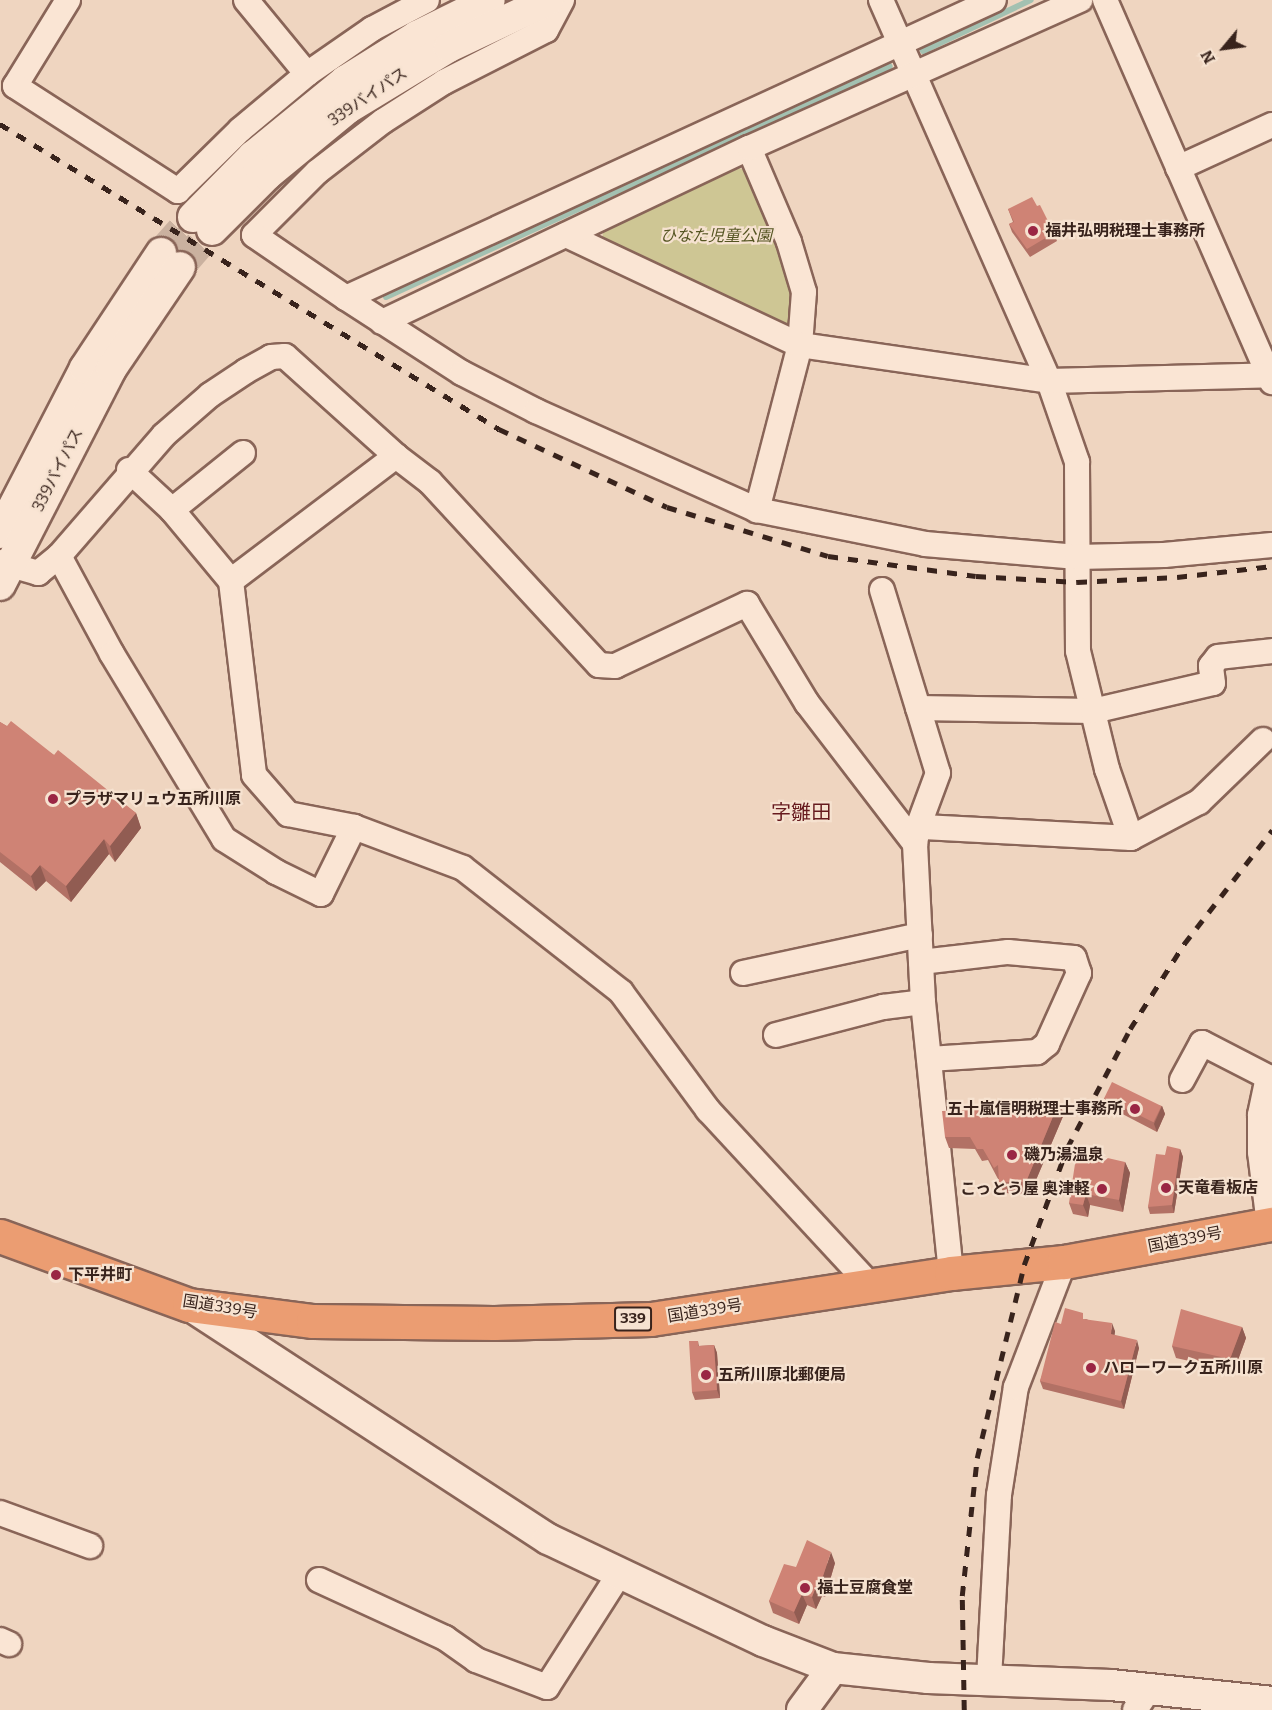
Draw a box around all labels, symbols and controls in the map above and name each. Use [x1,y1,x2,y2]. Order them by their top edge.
north arrow [1194,18,1254,78]
text: N [1197,47,1219,67]
street label: 339バイパス [325,64,411,130]
place label: 福井弘明税理士事務所 [1045,221,1205,241]
marker: 福井弘明税理士事務所 [1026,224,1040,238]
park label: ひなた児童公園 [660,226,772,246]
street label: 339バイパス [29,425,87,515]
place label: プラザマリュウ五所川原 [65,789,241,809]
marker: プラザマリュウ五所川原 [46,792,60,806]
district label: 字雛田 [771,800,831,824]
place label: 五十嵐信明税理士事務所 [947,1099,1123,1119]
marker: 五十嵐信明税理士事務所 [1128,1102,1142,1116]
place label: 磯乃湯温泉 [1024,1145,1104,1165]
marker: 磯乃湯温泉 [1005,1148,1019,1162]
place label: 天竜看板店 [1178,1178,1258,1198]
place label: こっとう屋 奥津軽 [959,1179,1090,1199]
marker: 天竜看板店 [1159,1181,1173,1195]
marker: こっとう屋 奥津軽 [1095,1182,1109,1196]
street label: 国道339号 [1146,1223,1224,1257]
place label: 下平井町 [68,1265,132,1285]
marker: 下平井町 [49,1268,63,1282]
street label: 国道339号 [181,1292,259,1322]
street label: 国道339号 [666,1296,744,1326]
road number: 339 [614,1307,652,1331]
place label: ハローワーク五所川原 [1103,1358,1263,1378]
marker: ハローワーク五所川原 [1084,1361,1098,1375]
place label: 五所川原北郵便局 [718,1365,846,1385]
marker: 五所川原北郵便局 [699,1368,713,1382]
place label: 福士豆腐食堂 [817,1578,913,1598]
marker: 福士豆腐食堂 [798,1581,812,1595]

